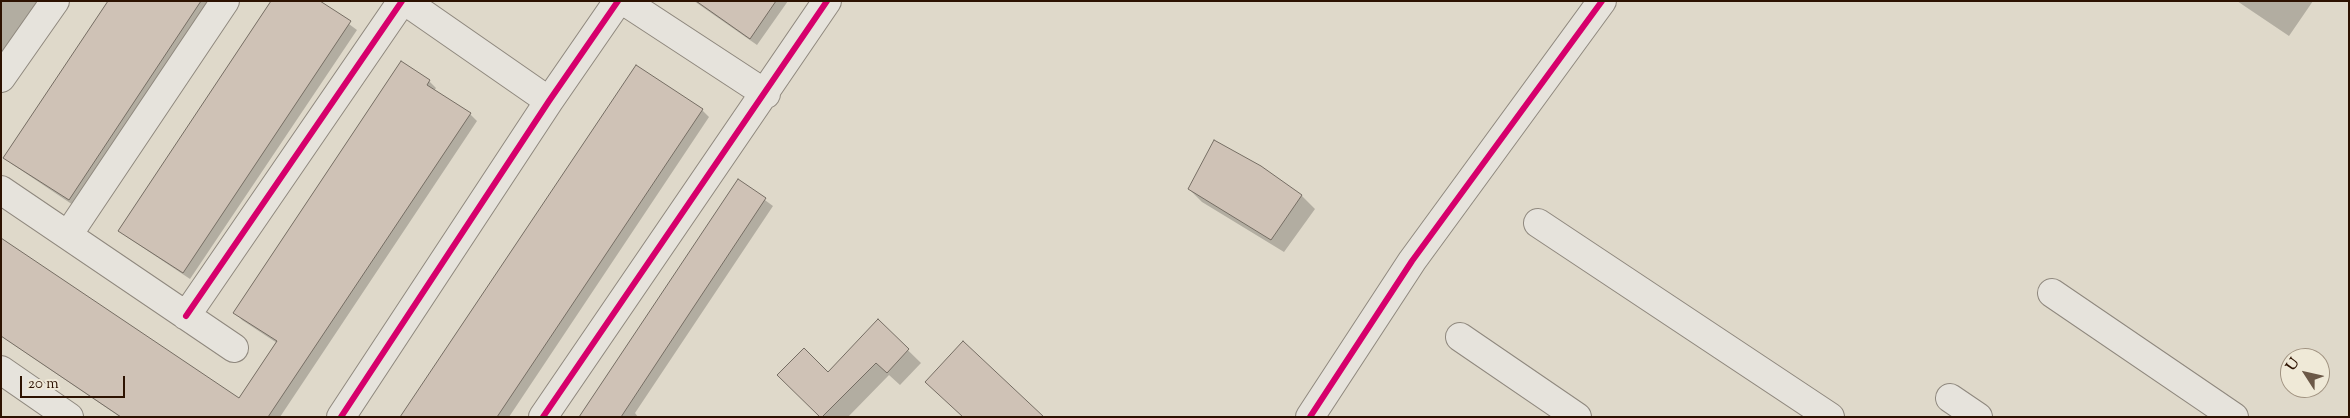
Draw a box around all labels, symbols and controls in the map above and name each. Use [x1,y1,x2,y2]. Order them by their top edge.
north arrow [2280,348,2330,398]
text: U [2282,355,2305,375]
scale bar [22,366,128,398]
text: 20 m [28,374,59,395]

